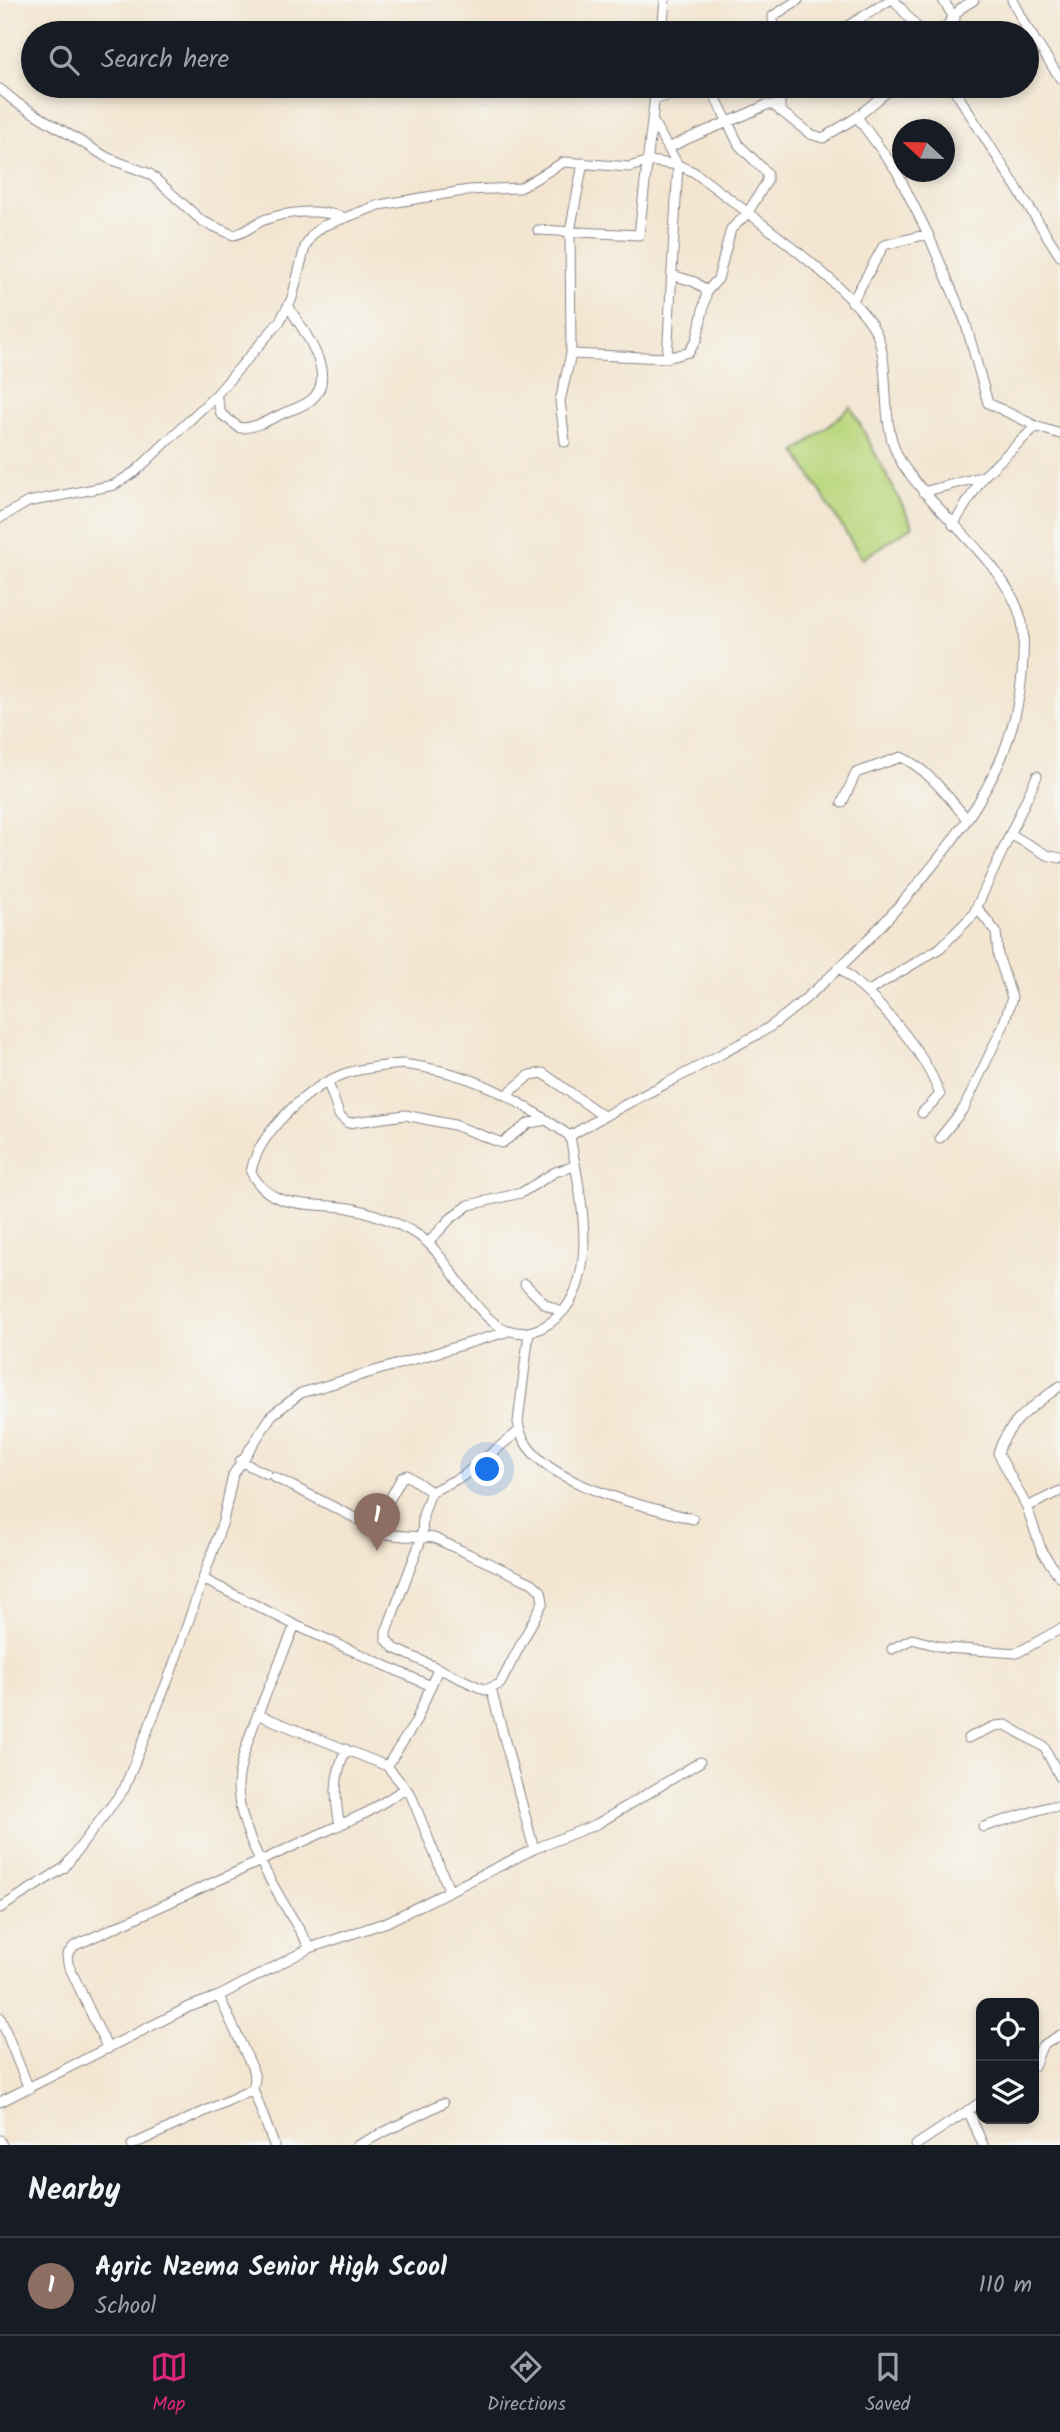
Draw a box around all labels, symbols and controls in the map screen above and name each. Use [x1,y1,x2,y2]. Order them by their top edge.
search box [21,21,1039,98]
text: Search here [101,39,229,81]
icon: search [45,41,83,79]
north arrow [892,119,955,182]
your location [470,1452,504,1486]
pin: 1 [354,1493,400,1551]
map controls [976,1998,1039,2124]
button: locate [976,1998,1039,2061]
button: layers [976,2061,1039,2124]
text: Nearby [28,2167,120,2215]
text: Agric Nzema Senior High Scool [95,2247,447,2289]
text: 1 [48,2268,54,2304]
text: 110 m [979,2268,1032,2304]
text: School [95,2289,156,2325]
tab: Map [150,2348,188,2420]
tab: Directions [487,2348,566,2420]
tab: Saved [865,2348,910,2420]

